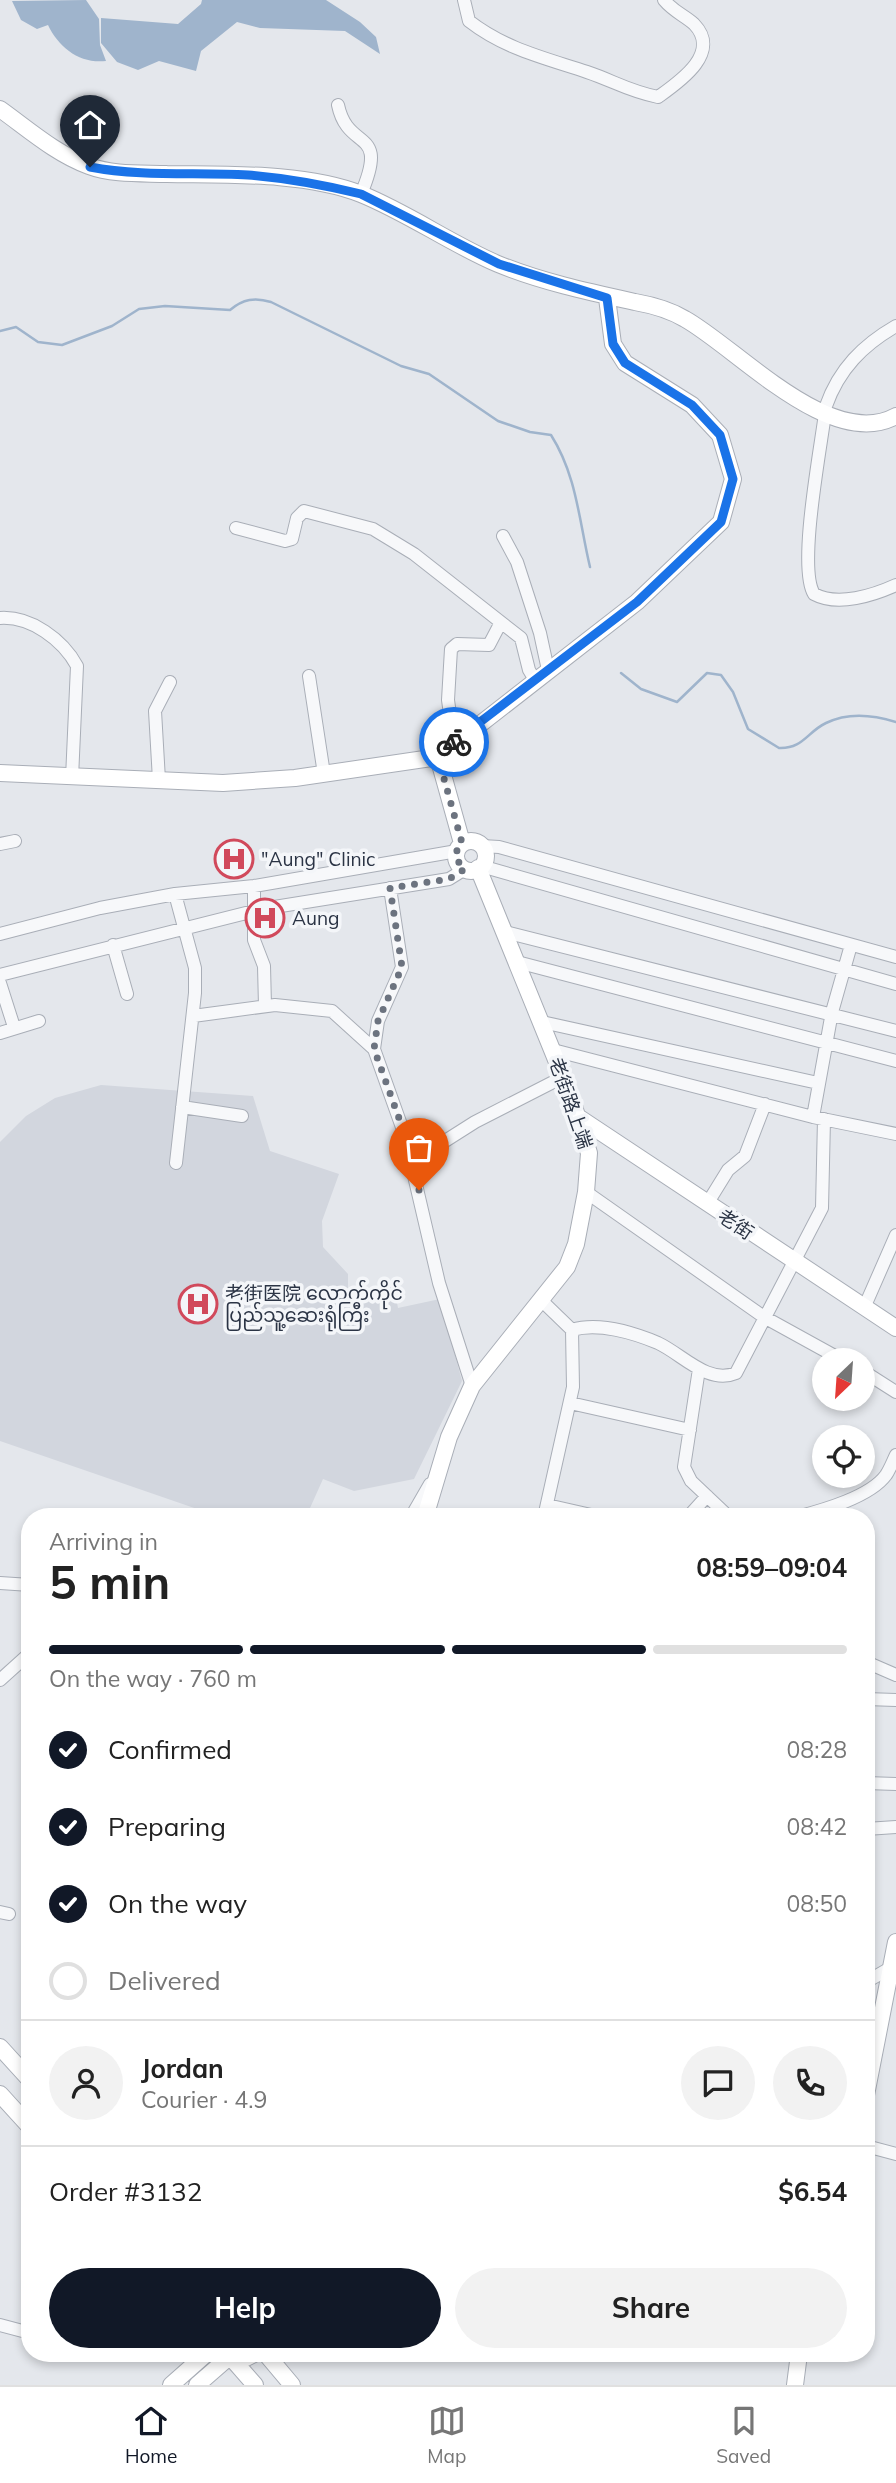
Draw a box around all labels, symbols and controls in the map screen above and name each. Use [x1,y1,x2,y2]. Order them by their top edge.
pin [60,95,120,167]
icon: home [71,106,109,144]
courier [419,707,489,777]
icon: bike [435,723,473,761]
hospital icon: "Aung" Clinic [213,838,255,880]
place label: "Aung" Clinic [261,847,375,871]
hospital icon: Aung [244,897,286,939]
place label: Aung [292,906,340,930]
street label: 老街路上端 [544,1054,598,1152]
pin [389,1118,449,1190]
icon: bag [400,1129,438,1167]
street label: 老街 [714,1203,758,1245]
place label: 老街医院 လောက်ကိုင် ပြည်သူ့ဆေးရုံကြီး [225,1279,403,1332]
hospital icon: 老街医院 လောက်ကိုင် ပြည်သူ့ဆေးရုံကြီး [177,1283,219,1325]
north arrow [812,1348,875,1410]
map controls [812,1348,875,1488]
button: locate [812,1425,875,1488]
text: Arriving in [49,1527,158,1556]
text: 08:59–09:04 [696,1551,847,1584]
text: 5 min [49,1553,170,1611]
text: On the way · 760 m [49,1664,257,1693]
icon: check [49,1731,87,1769]
text: Confirmed [108,1733,232,1766]
text: 08:28 [787,1735,847,1764]
icon: check [49,1808,87,1846]
text: Preparing [108,1810,226,1843]
text: 08:42 [787,1812,847,1841]
icon: check [49,1885,87,1923]
text: On the way [108,1887,247,1920]
text: 08:50 [787,1889,847,1918]
text: Delivered [108,1964,221,1997]
button: person [49,2046,123,2120]
button: chat [681,2046,755,2120]
button: phone [773,2046,847,2120]
text: Jordan [141,2052,224,2085]
text: Courier · 4.9 [141,2085,267,2114]
text: Order #3132 [49,2175,202,2208]
text: $6.54 [778,2175,847,2208]
button: Help [49,2268,441,2348]
button: Share [455,2268,847,2348]
tab: Home [125,2402,177,2468]
tab: Map [427,2402,466,2468]
tab: Saved [716,2402,771,2468]

